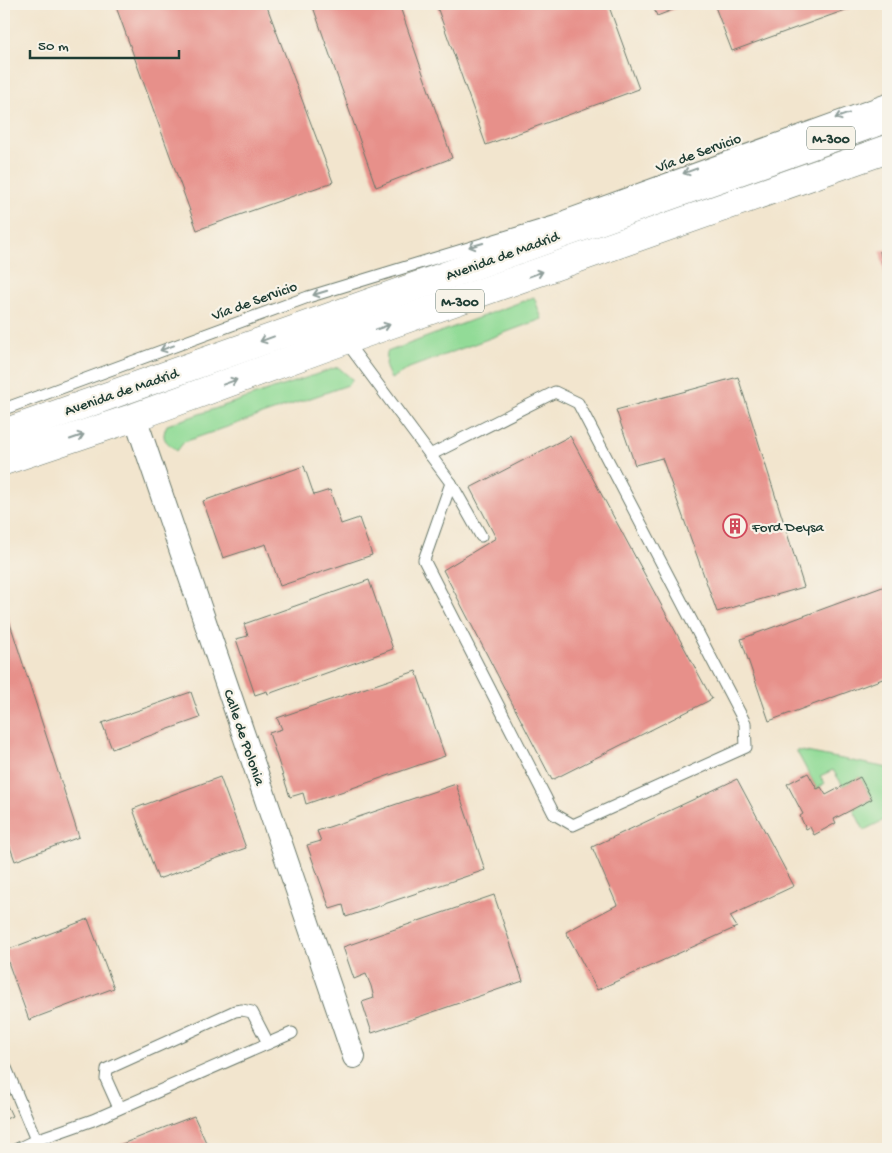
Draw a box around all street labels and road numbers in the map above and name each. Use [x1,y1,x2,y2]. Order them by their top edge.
road number: M-300 [807,126,855,150]
street label: Vía de Servicio [653,130,744,178]
street label: Avenida de Madrid [444,228,563,286]
street label: Vía de Servicio [209,278,300,326]
road number: M-300 [436,290,484,312]
street label: Avenida de Madrid [62,365,182,421]
street label: Calle de Polonia [218,687,268,789]

